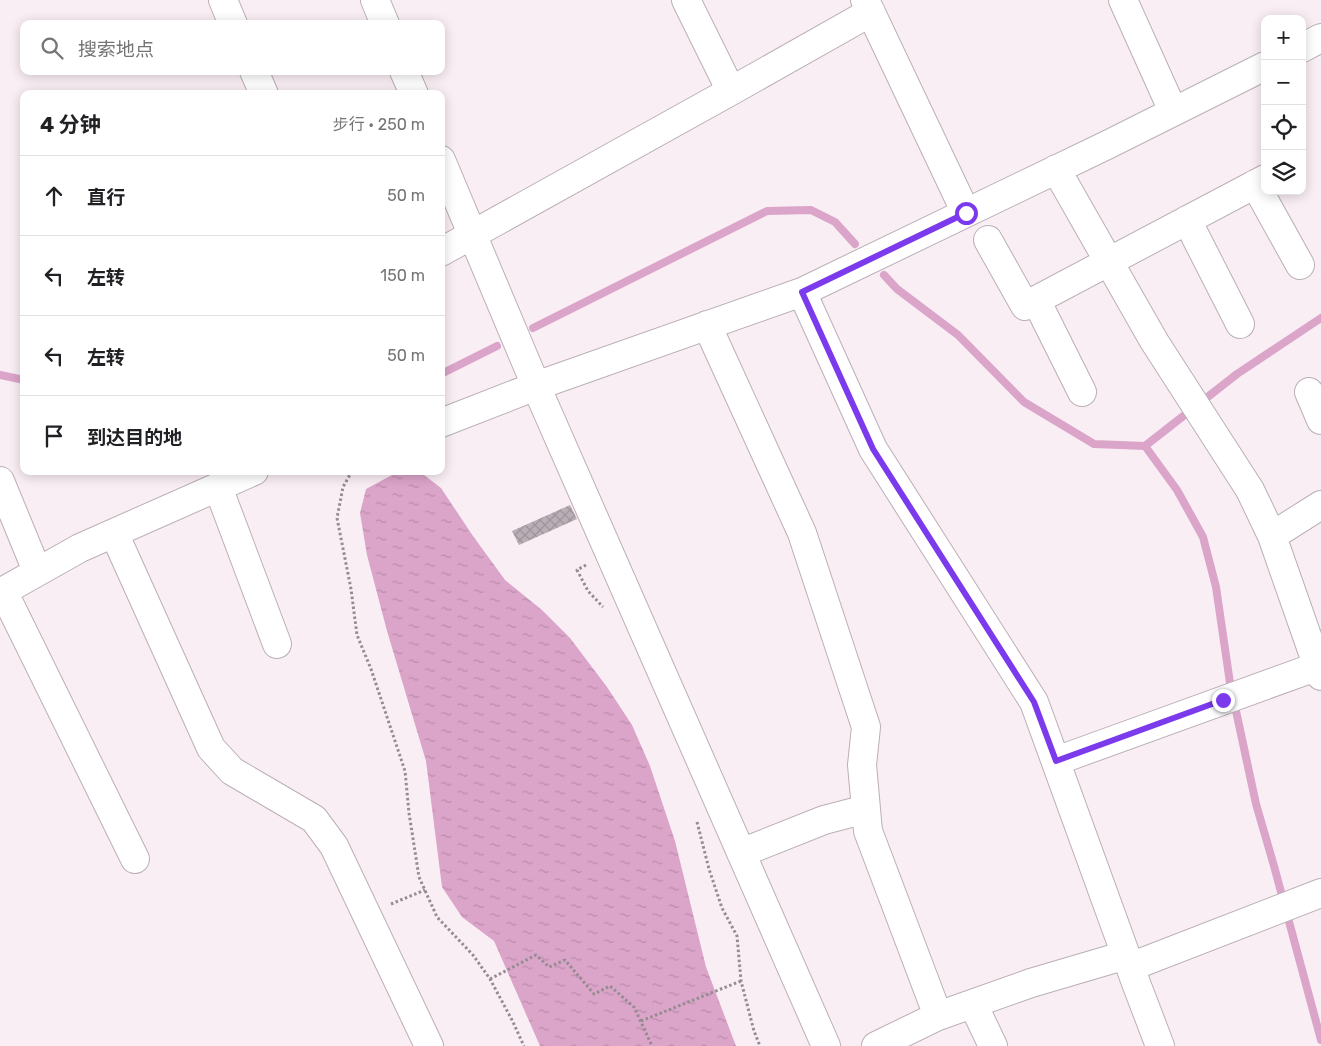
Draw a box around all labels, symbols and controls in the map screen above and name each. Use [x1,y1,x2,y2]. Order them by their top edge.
map controls [1261,15,1306,195]
button: + [1261,15,1306,60]
search box [20,20,445,75]
icon: search [38,34,66,62]
text: 搜索地点 [78,38,154,61]
button: − [1261,60,1306,105]
button: locate [1261,105,1306,150]
text: 4 分钟 [40,112,101,137]
text: 步行 · 250 m [333,115,425,134]
button: layers [1261,150,1306,195]
icon: ahead [40,182,68,210]
text: 直行 [87,186,125,209]
text: 50 m [387,186,425,205]
route start [955,202,978,225]
icon: left [40,262,68,290]
text: 左转 [87,266,125,289]
text: 150 m [380,266,425,285]
icon: left [40,342,68,370]
text: 左转 [87,346,125,369]
text: 50 m [387,346,425,365]
icon: arrive [40,422,68,450]
text: 到达目的地 [87,426,182,449]
route end [1212,689,1235,712]

